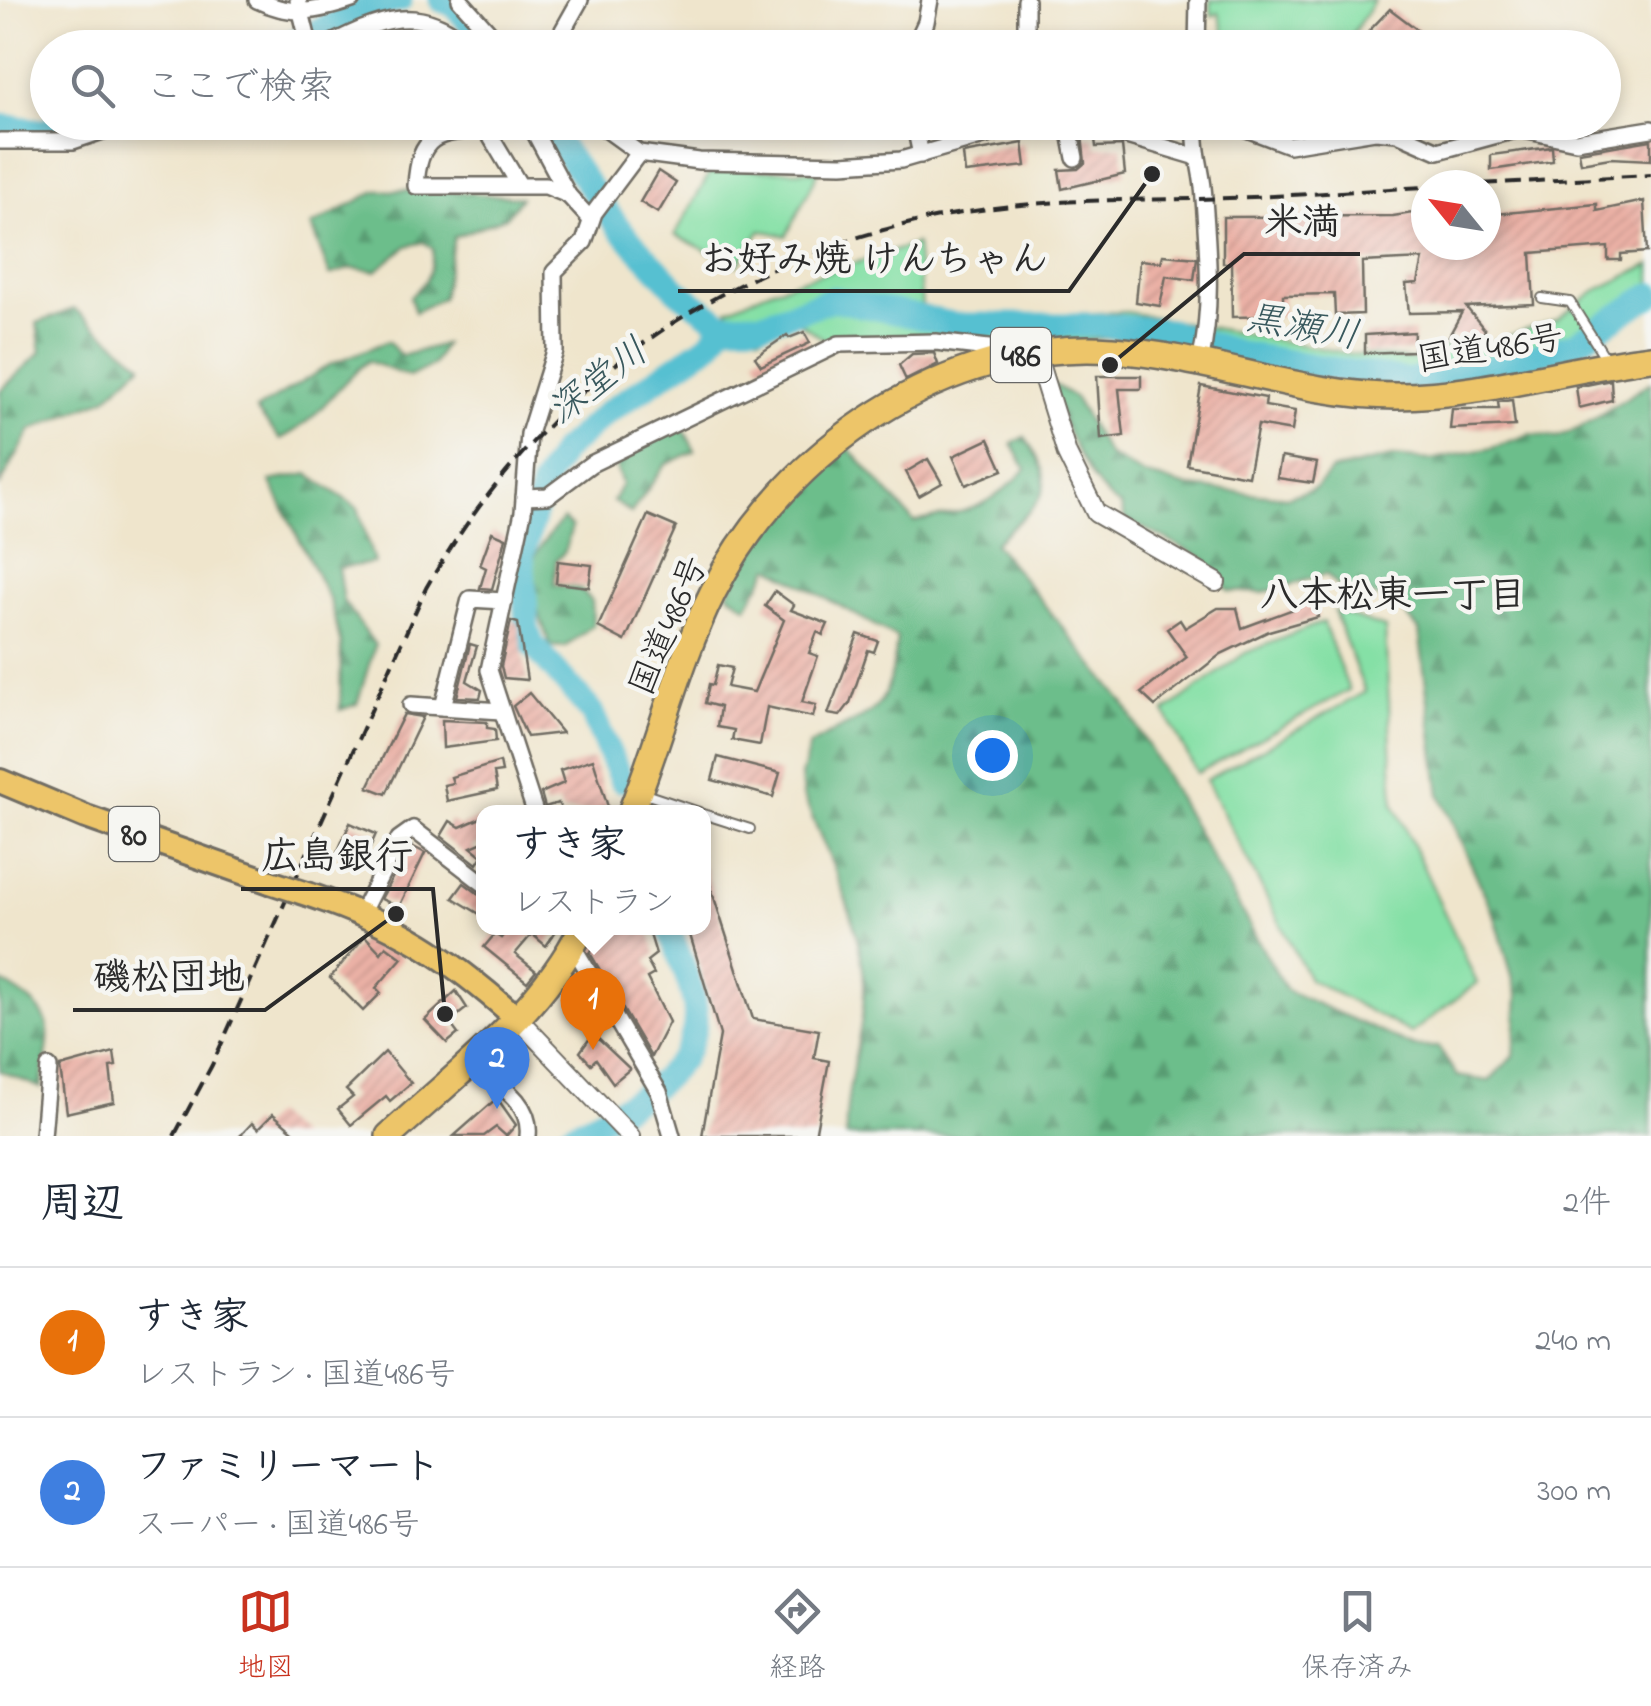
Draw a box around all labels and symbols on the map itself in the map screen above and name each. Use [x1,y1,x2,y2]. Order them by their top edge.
north arrow [1411,170,1501,260]
callout: 米満 [1244,186,1360,254]
text: 米満 [1264,197,1340,253]
callout: お好み焼 けんちゃん [678,223,1069,291]
text: お好み焼 けんちゃん [699,234,1049,290]
water label: 黒瀬川 [1241,291,1363,366]
street label: 国道486号 [1413,314,1568,387]
water label: 深堂川 [537,326,662,440]
road number: 486 [991,328,1051,382]
street label: 国道486号 [618,548,723,704]
district label: 八本松東一丁目 [1260,570,1526,626]
your location [967,730,1018,781]
road number: 80 [109,807,159,861]
callout: 広島銀行 [241,821,433,889]
text: 広島銀行 [261,831,413,887]
callout: 磯松団地 [73,942,265,1010]
text: 磯松団地 [93,952,245,1008]
pin: 1 [560,968,626,1050]
pin: 2 [464,1026,530,1109]

